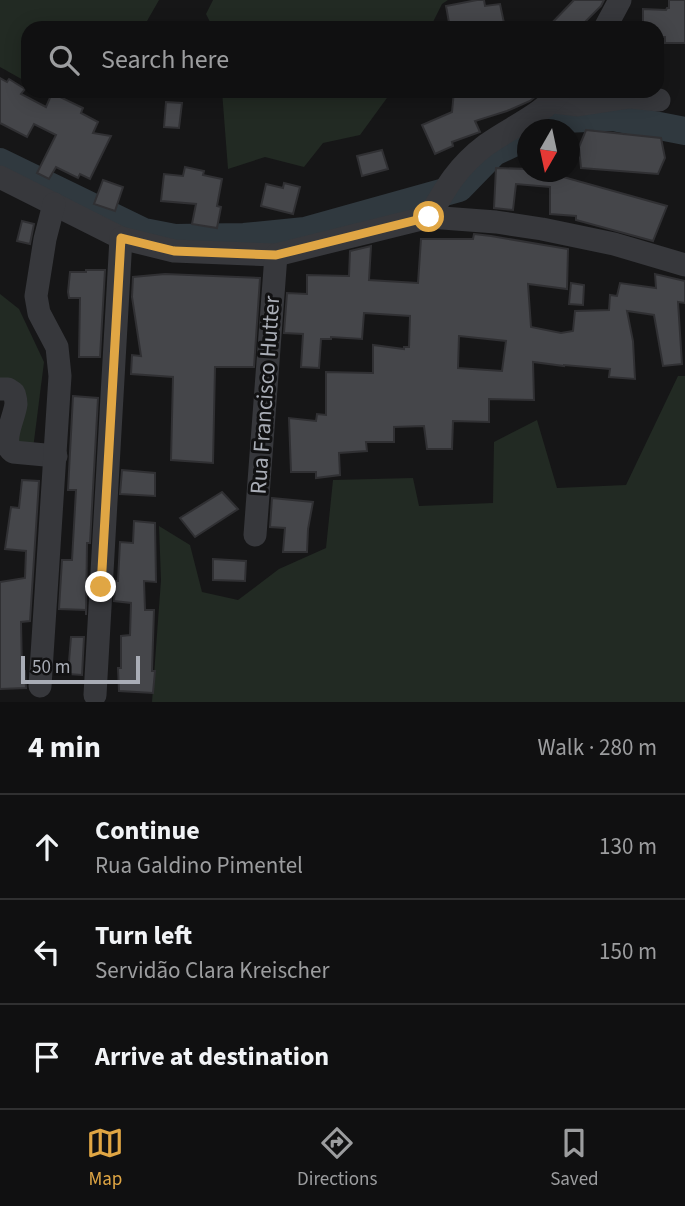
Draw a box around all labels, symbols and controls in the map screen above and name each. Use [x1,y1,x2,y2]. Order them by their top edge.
search box [21,21,664,98]
icon: search [45,41,83,79]
text: Search here [101,41,229,78]
north arrow [517,119,580,182]
route start [413,201,444,232]
street label: Rua Francisco Hutter [242,294,288,495]
route end [85,571,116,602]
scale bar [21,653,140,685]
text: 50 m [32,654,70,681]
text: 4 min [28,726,101,769]
text: Walk · 280 m [538,731,657,764]
text: Continue [95,812,200,849]
icon: ahead [28,828,66,866]
text: 130 m [599,830,657,863]
text: Rua Galdino Pimentel [95,849,303,882]
text: Turn left [95,917,192,954]
icon: left [28,933,66,971]
text: 150 m [599,935,657,968]
text: Servidão Clara Kreischer [95,954,329,987]
icon: arrive [28,1038,66,1076]
text: Arrive at destination [95,1038,329,1075]
tab: Map [86,1124,124,1193]
tab: Directions [297,1124,377,1193]
tab: Saved [550,1124,599,1193]

